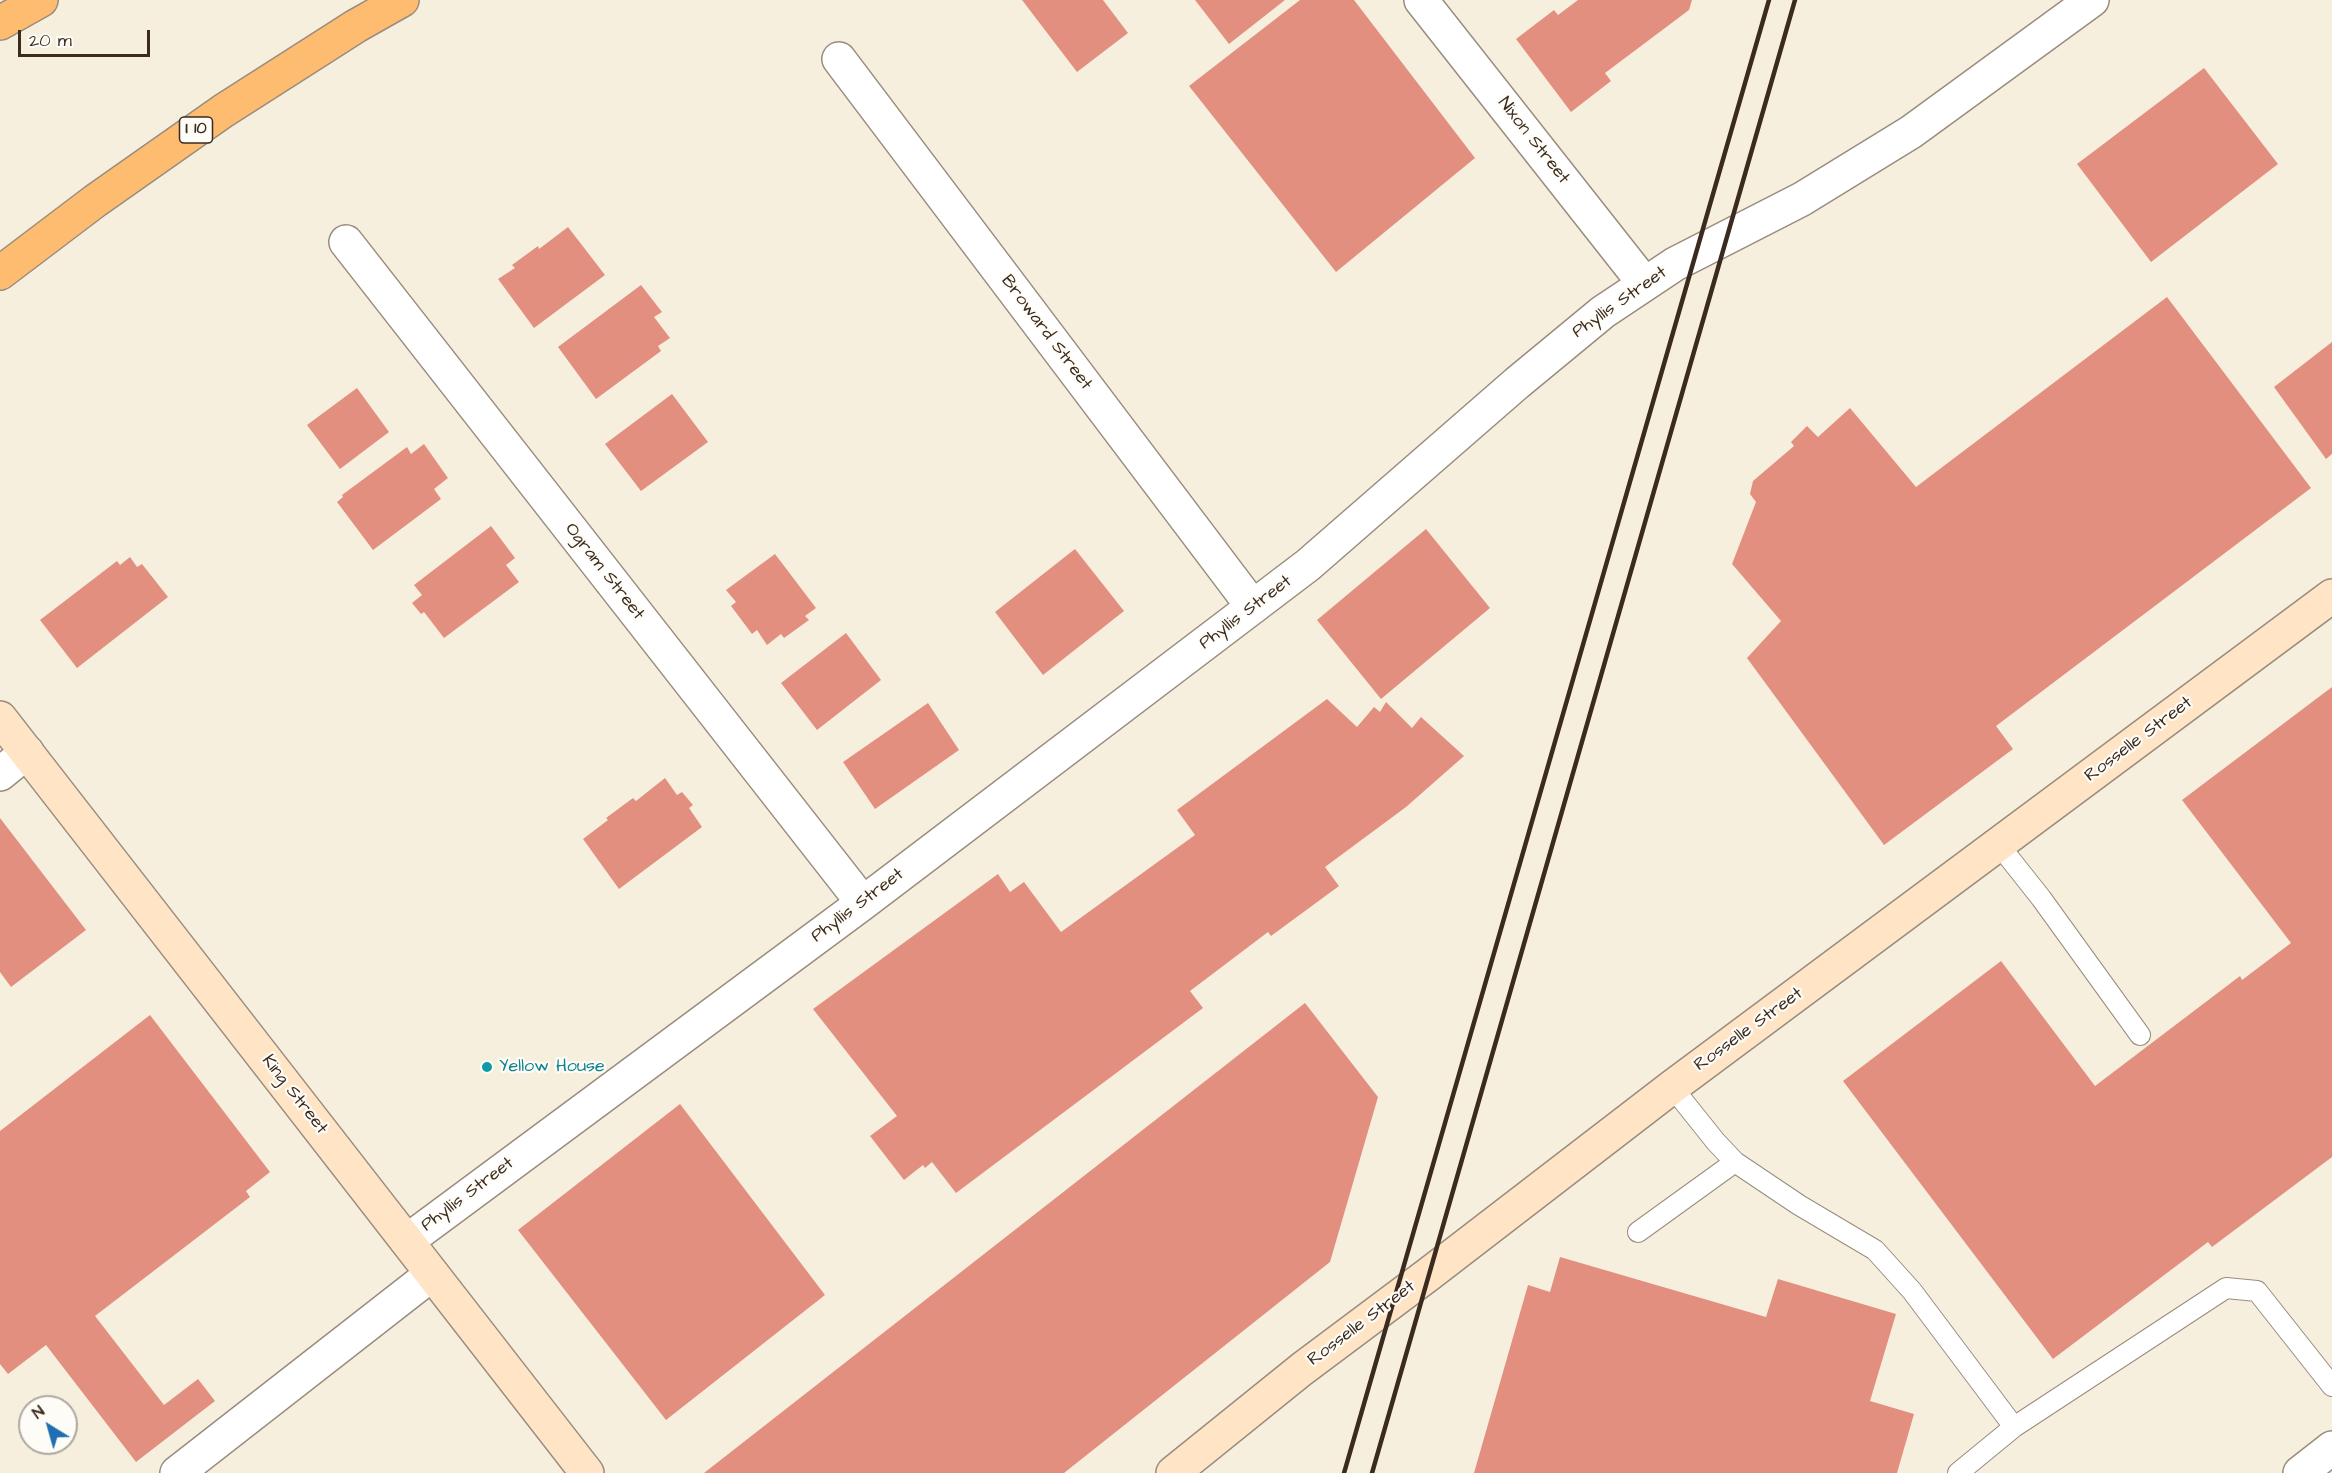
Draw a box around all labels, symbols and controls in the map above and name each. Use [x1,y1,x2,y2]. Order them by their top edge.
scale bar [21,18,153,56]
text: 20 m [29,28,72,53]
street label: Nixon Street [1492,93,1574,189]
road number: I 10 [180,117,212,143]
street label: Phyllis Street [1569,262,1671,344]
street label: Broward Street [996,271,1096,395]
street label: Ogram Street [559,519,649,625]
street label: Phyllis Street [1195,571,1297,655]
street label: Rosselle Street [2081,693,2197,787]
street label: Phyllis Street [807,864,909,948]
street label: Rosselle Street [1691,983,1807,1077]
street label: King Street [256,1051,332,1139]
place label: Yellow House [499,1056,605,1078]
marker: Yellow House [480,1060,494,1074]
street label: Phyllis Street [417,1153,519,1237]
street label: Rosselle Street [1304,1277,1420,1371]
north arrow [18,1395,78,1455]
text: N [28,1400,49,1424]

